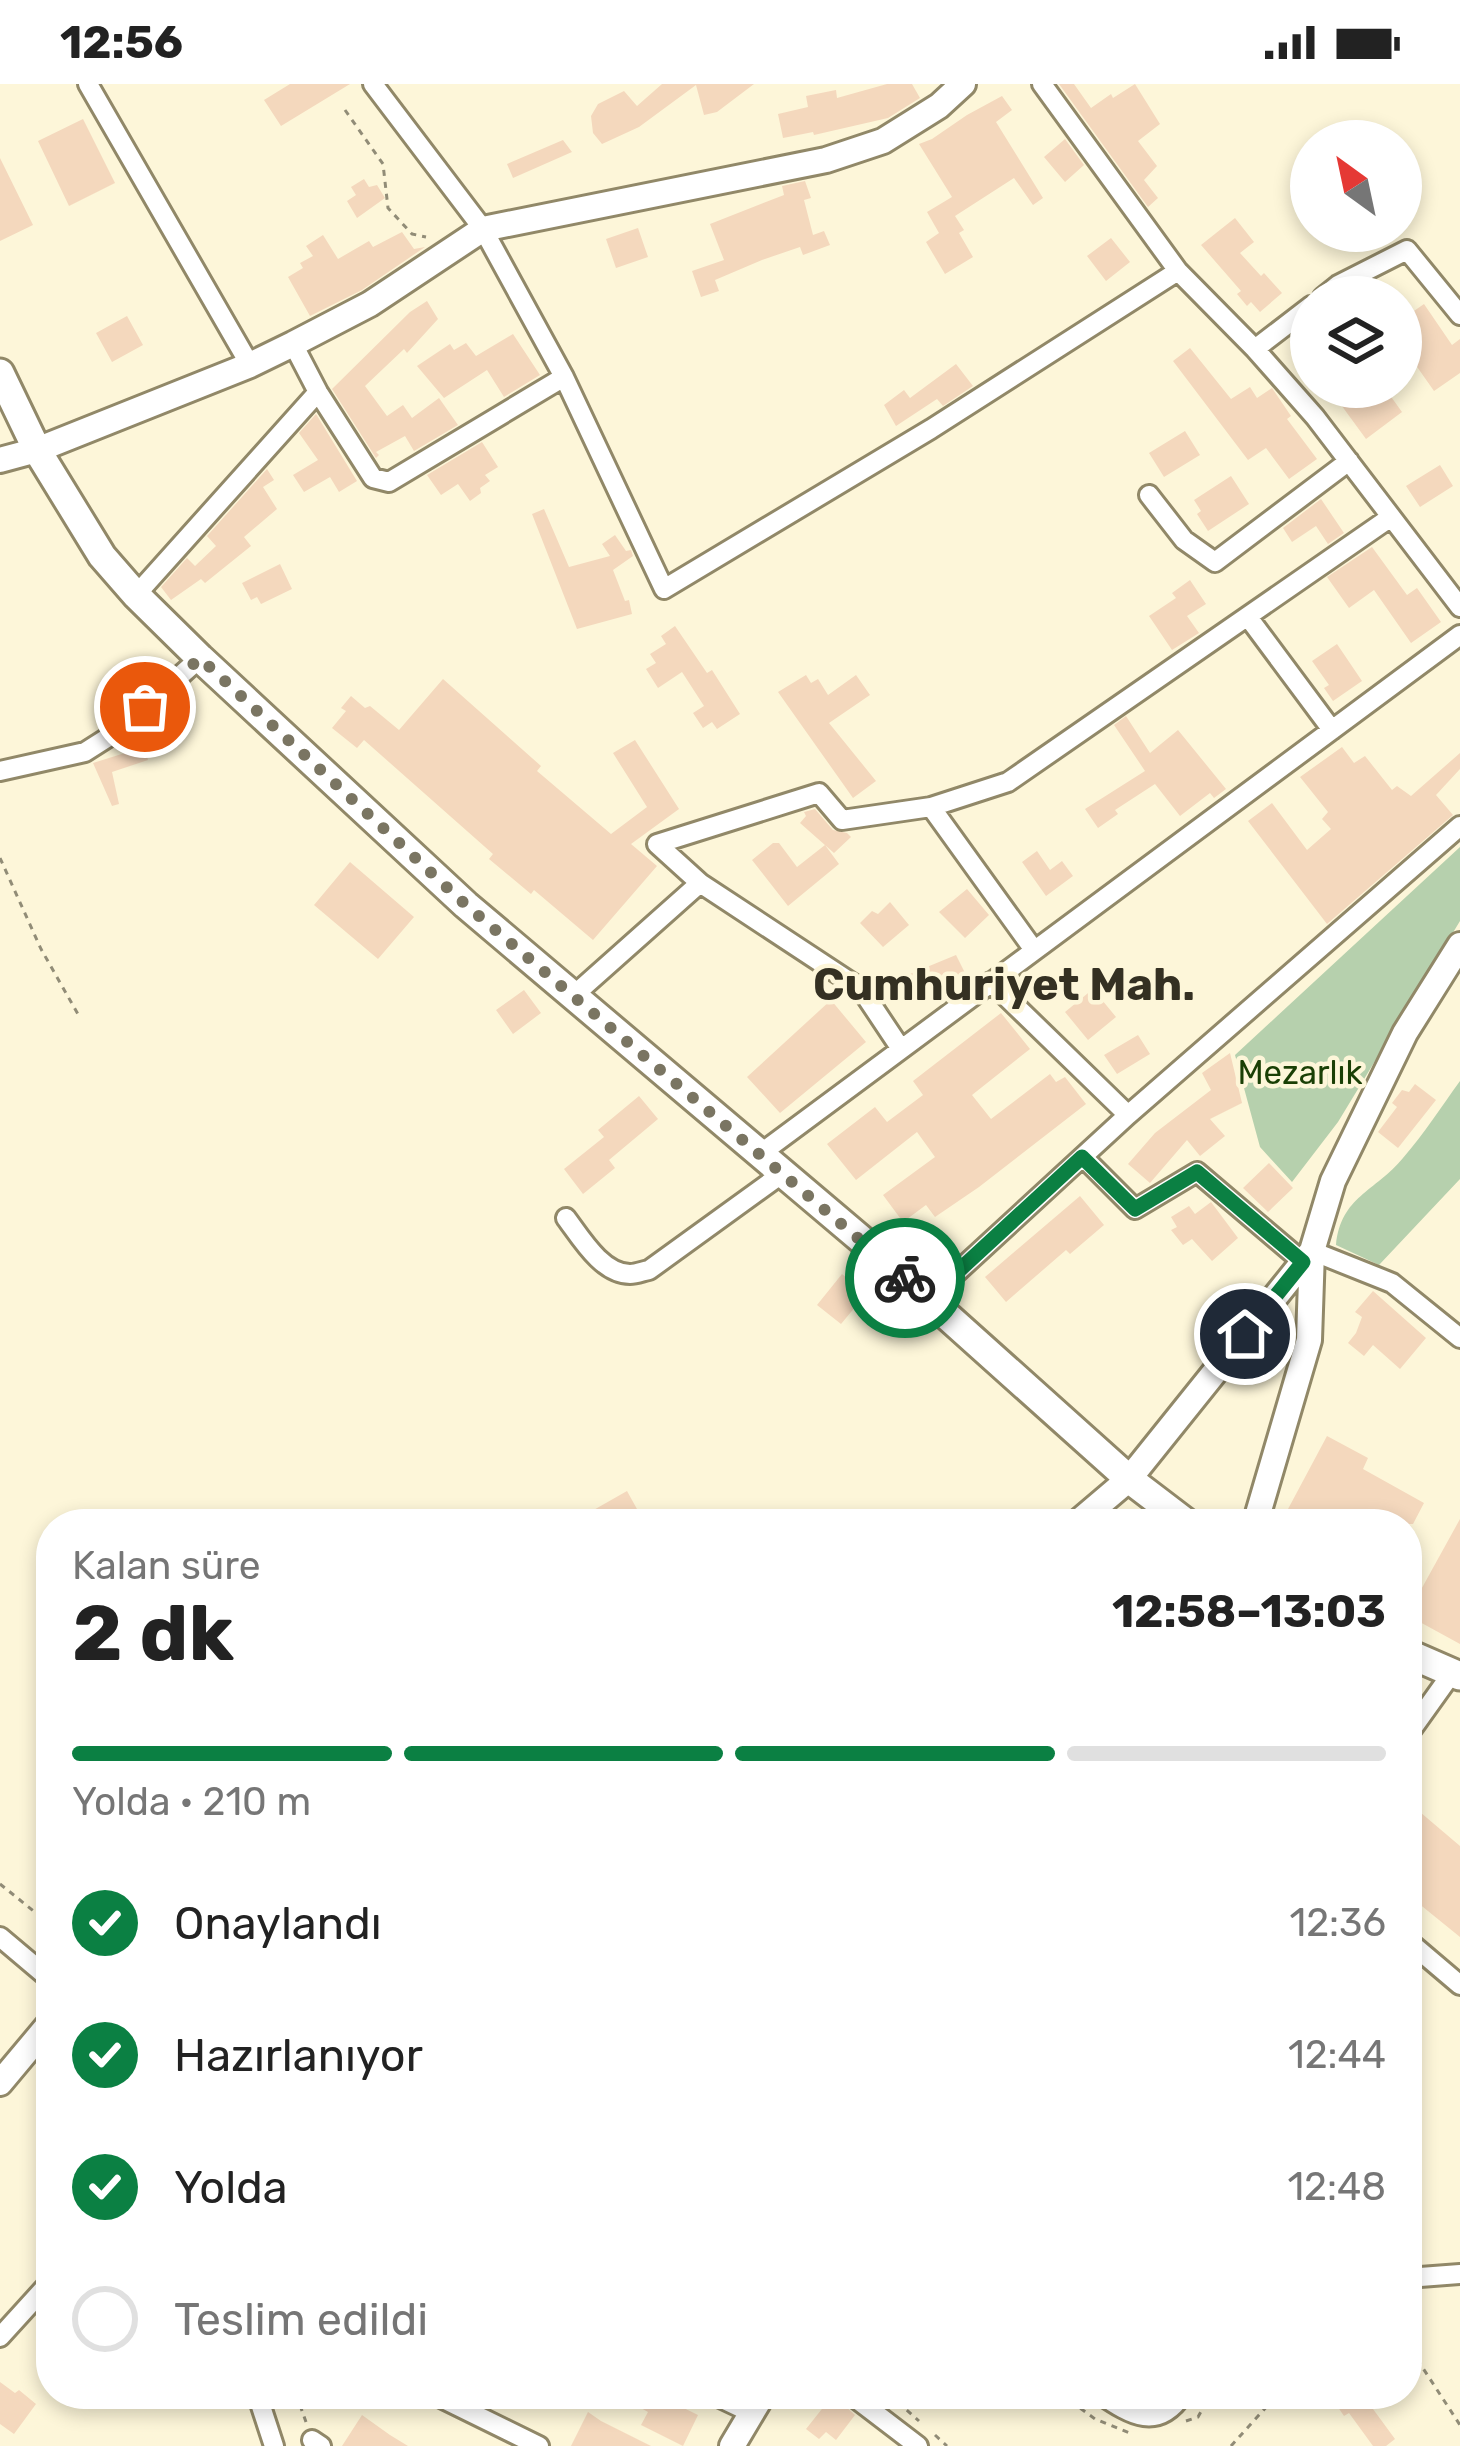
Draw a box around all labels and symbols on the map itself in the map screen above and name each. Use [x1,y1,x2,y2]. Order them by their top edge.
north arrow [1290,120,1422,252]
pin [94,656,196,758]
district label: Cumhuriyet Mah. [813,958,1195,1011]
park label: Mezarlık [1237,1053,1363,1092]
courier [845,1218,965,1338]
pin [1194,1283,1296,1385]

